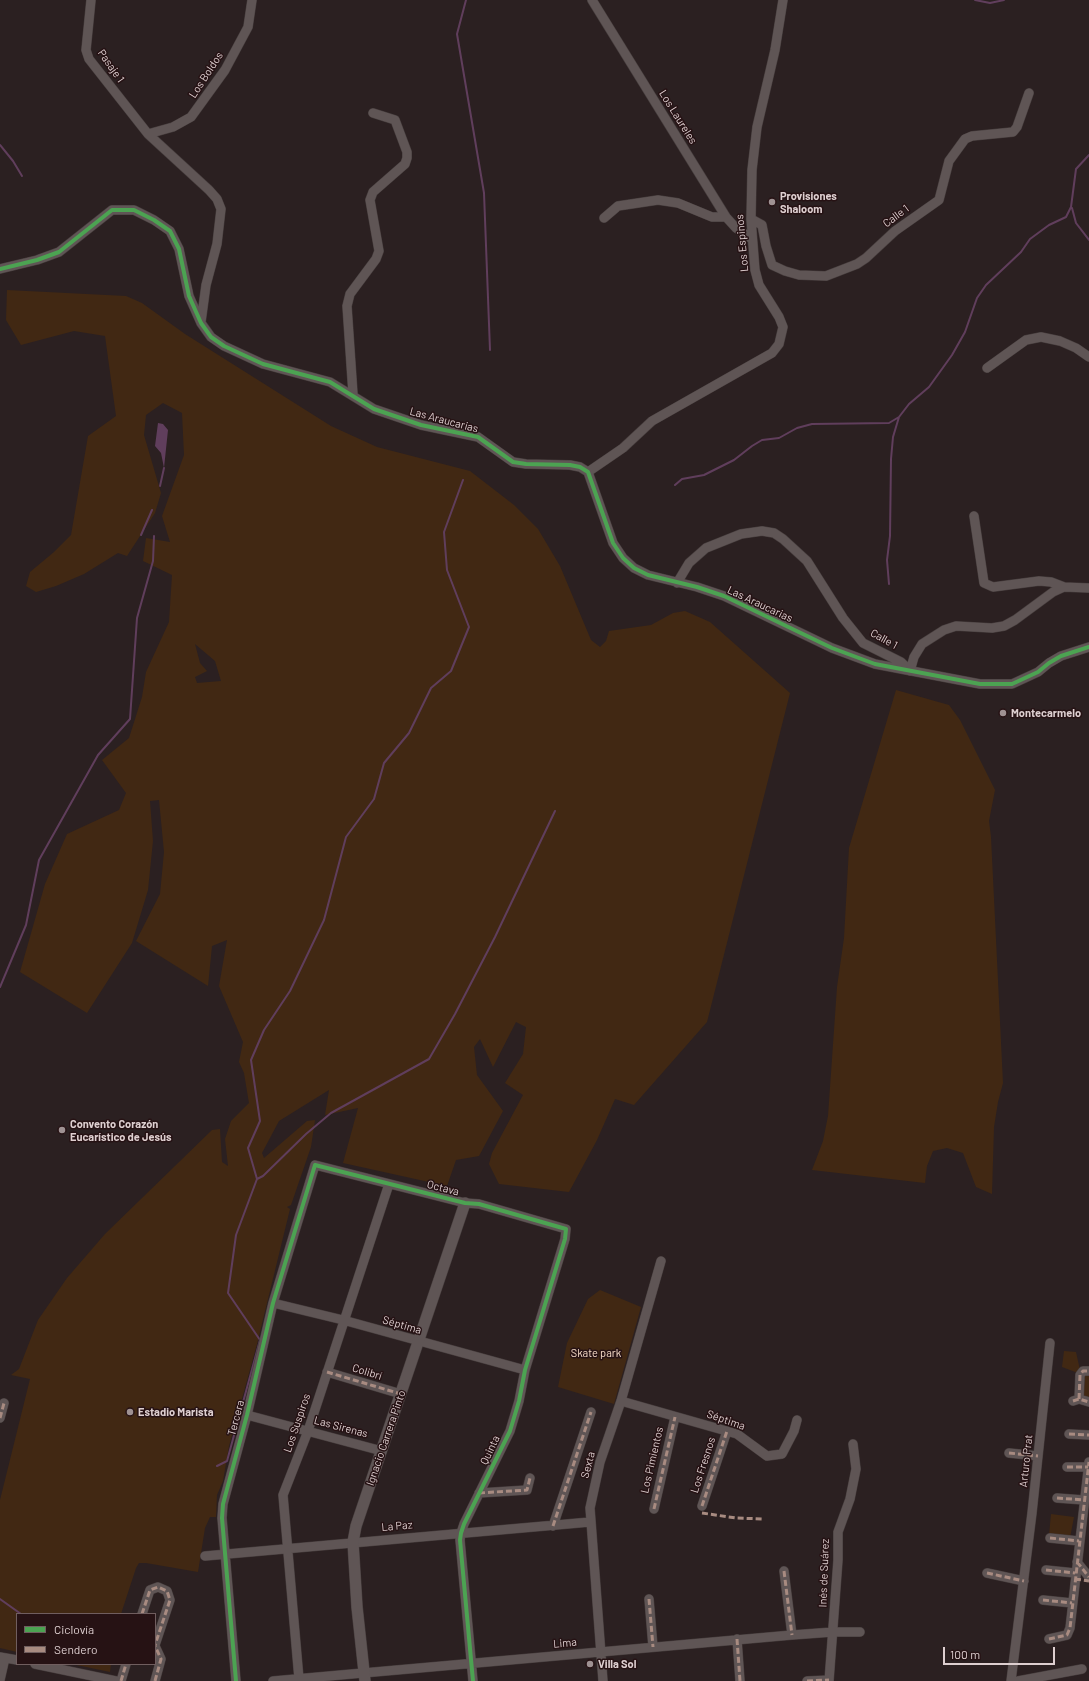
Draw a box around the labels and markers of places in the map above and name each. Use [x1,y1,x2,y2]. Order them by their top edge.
place label: Provisiones Shaloom [780,189,837,215]
marker: Provisiones Shaloom [767,197,777,207]
place label: Montecarmelo [1011,706,1081,720]
marker: Montecarmelo [998,708,1008,718]
place label: Convento Corazón Eucarístico de Jesús [70,1117,171,1143]
marker: Convento Corazón Eucarístico de Jesús [57,1125,67,1135]
place label: Estadio Marista [138,1405,213,1419]
marker: Estadio Marista [125,1407,135,1417]
place label: Villa Sol [598,1657,636,1671]
marker: Villa Sol [585,1659,595,1669]

